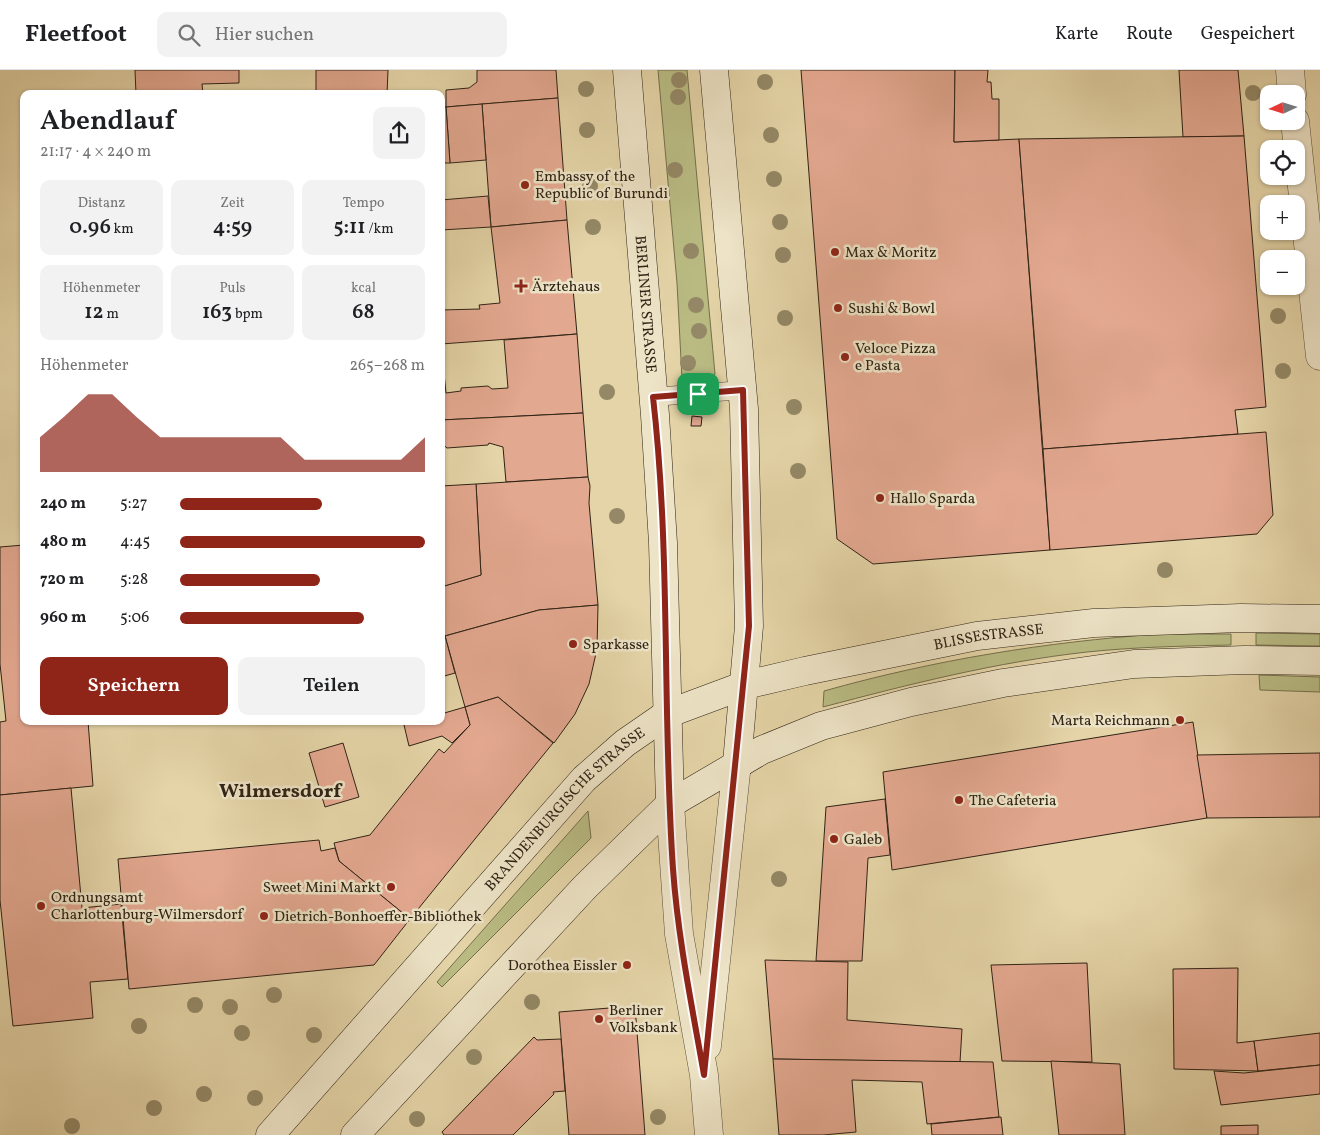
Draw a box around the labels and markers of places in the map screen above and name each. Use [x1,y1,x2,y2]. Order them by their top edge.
place label: Embassy of the Republic of Burundi [535,167,668,205]
marker: Embassy of the Republic of Burundi [519,179,531,191]
place label: Max & Moritz [845,243,936,264]
marker: Max & Moritz [829,246,841,258]
place label: Ärztehaus [532,277,600,298]
marker: Ärztehaus [514,279,528,293]
place label: Sushi & Bowl [848,299,935,320]
marker: Sushi & Bowl [832,302,844,314]
place label: Veloce Pizza e Pasta [855,339,936,377]
marker: Veloce Pizza e Pasta [839,351,851,363]
pin [677,373,719,415]
place label: Hallo Sparda [890,489,975,510]
marker: Hallo Sparda [874,492,886,504]
place label: Sparkasse [583,635,649,656]
marker: Sparkasse [567,638,579,650]
place label: Marta Reichmann [1051,711,1170,732]
marker: Marta Reichmann [1174,714,1186,726]
place label: The Cafeteria [969,791,1057,812]
marker: The Cafeteria [953,794,965,806]
place label: Galeb [844,830,882,851]
marker: Galeb [828,833,840,845]
place label: Sweet Mini Markt [263,878,381,899]
marker: Sweet Mini Markt [385,881,397,893]
place label: Ordnungsamt Charlottenburg-Wilmersdorf [51,888,245,926]
marker: Ordnungsamt Charlottenburg-Wilmersdorf [35,900,47,912]
place label: Dietrich-Bonhoeffer-Bibliothek [274,907,482,928]
marker: Dietrich-Bonhoeffer-Bibliothek [258,910,270,922]
place label: Dorothea Eissler [508,956,617,977]
marker: Dorothea Eissler [621,959,633,971]
place label: Berliner Volksbank [609,1001,678,1039]
marker: Berliner Volksbank [593,1013,605,1025]

